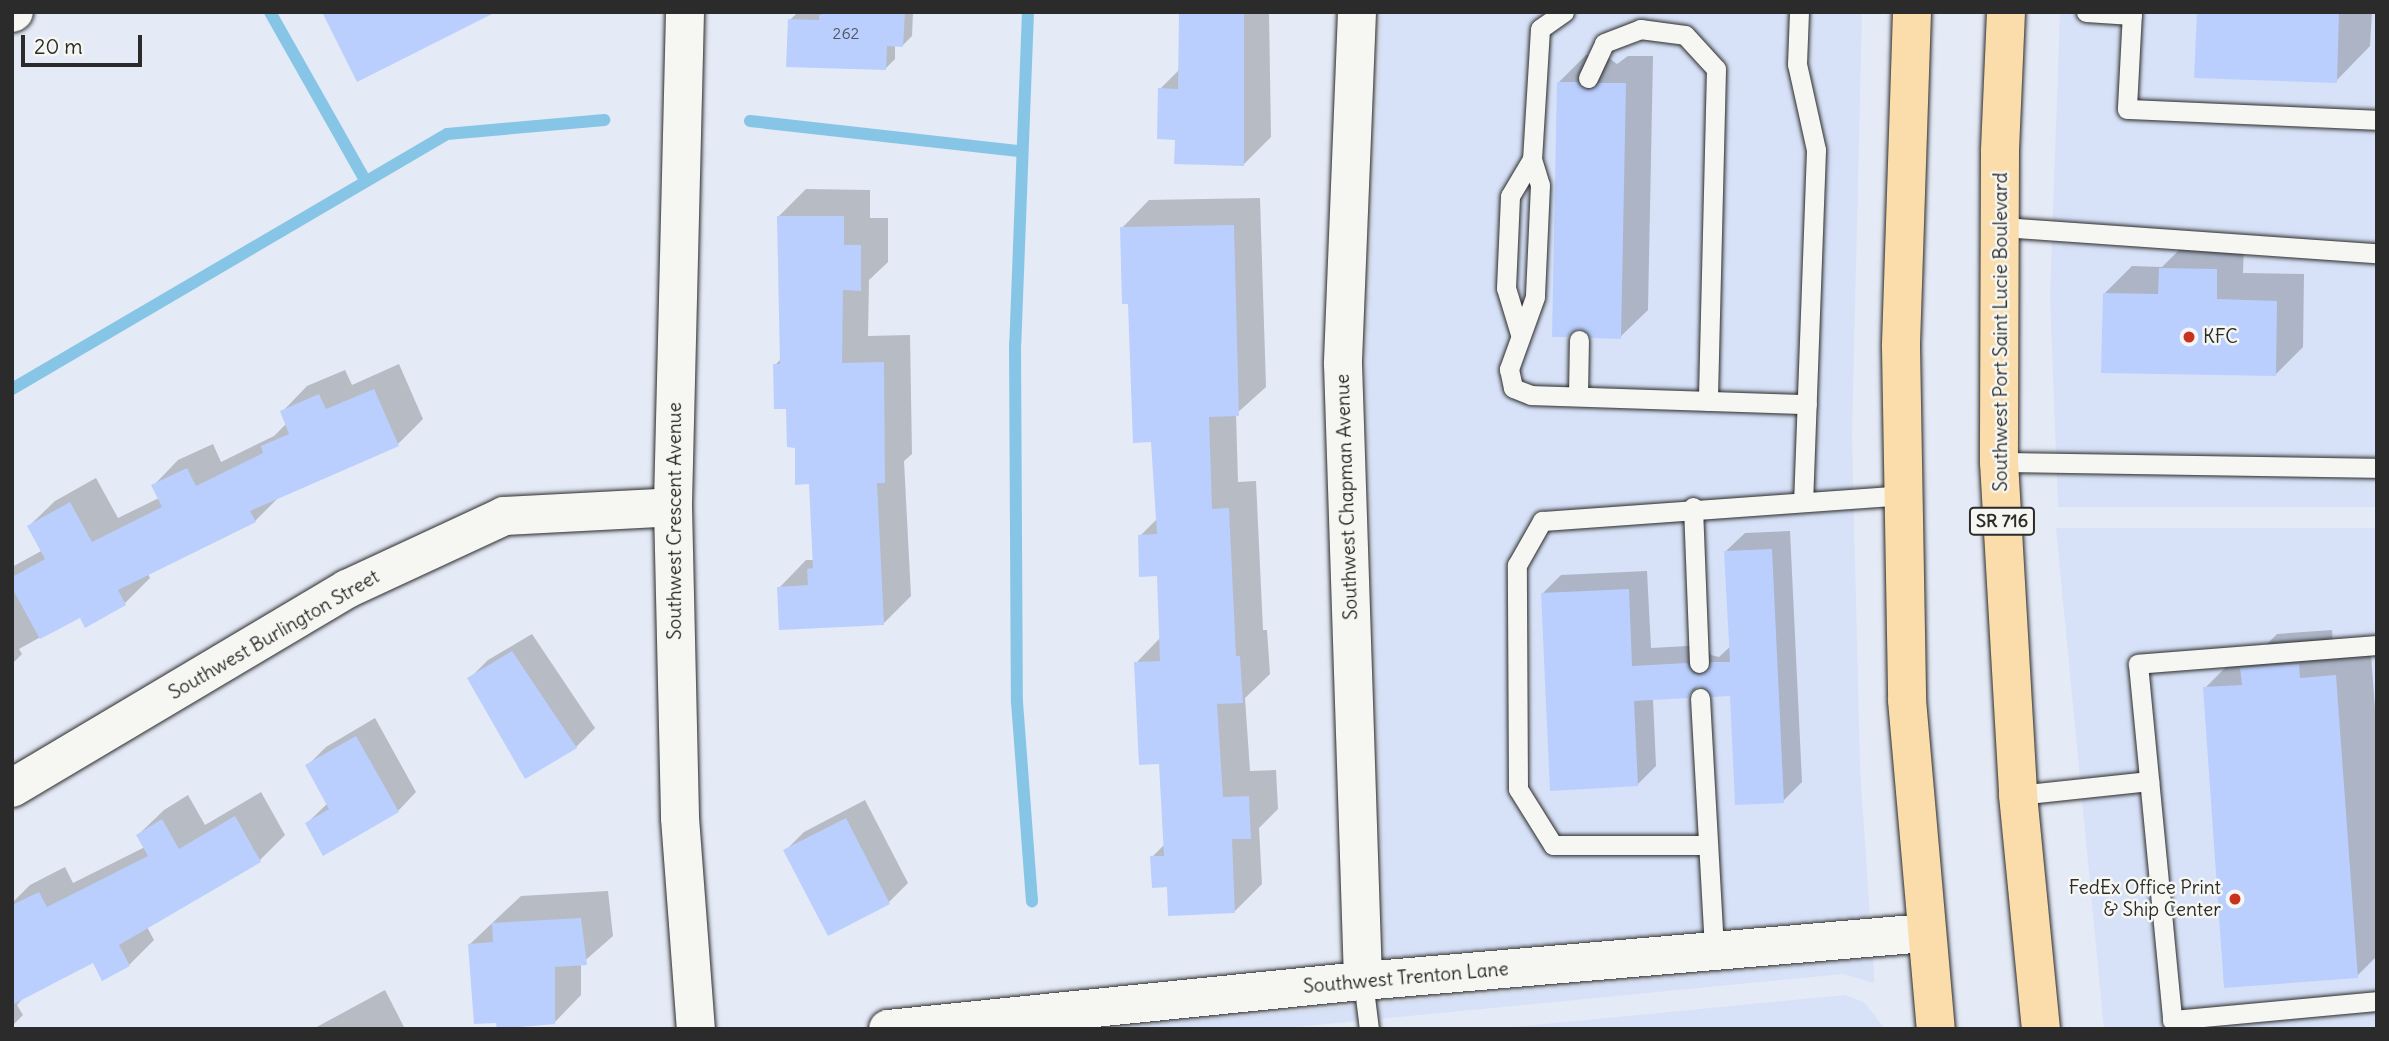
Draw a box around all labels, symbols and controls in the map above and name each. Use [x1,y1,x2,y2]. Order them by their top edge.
scale bar [24,21,145,65]
house number: 262 [833,23,859,43]
text: 20 m [34,33,83,60]
street label: Southwest Port Saint Lucie Boulevard [1990,172,2012,492]
place label: KFC [2203,326,2238,348]
marker: KFC [2181,329,2197,345]
street label: Southwest Chapman Avenue [1331,374,1363,620]
street label: Southwest Crescent Avenue [664,402,686,640]
road number: SR 716 [1969,506,2035,536]
street label: Southwest Burlington Street [165,565,383,705]
place label: FedEx Office Print & Ship Center [2069,877,2221,921]
marker: FedEx Office Print & Ship Center [2227,891,2243,907]
street label: Southwest Trenton Lane [1302,958,1510,998]

